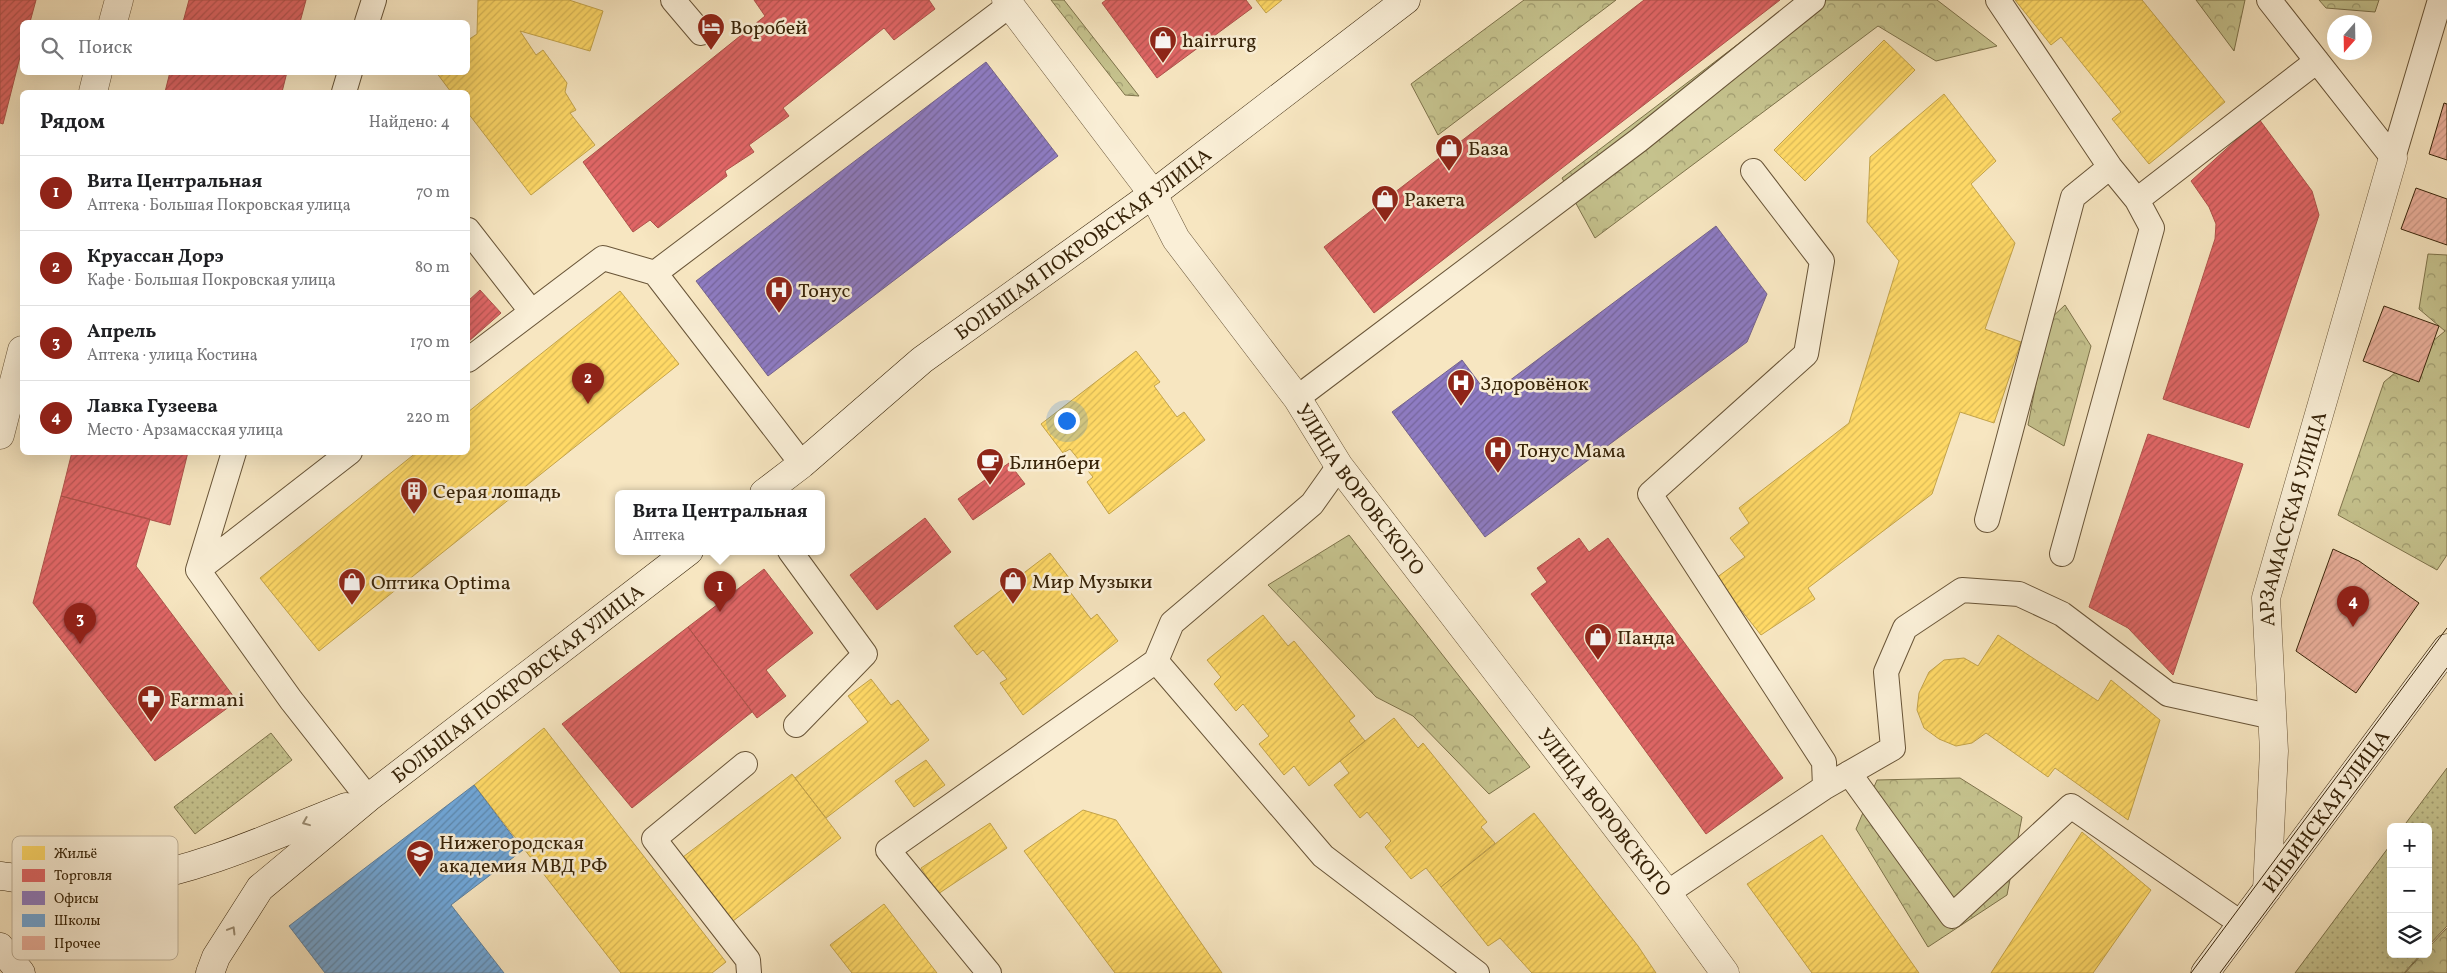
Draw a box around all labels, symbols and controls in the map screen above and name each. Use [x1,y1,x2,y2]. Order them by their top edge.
hotel icon: Воробей [696,12,726,51]
place label: Воробей [730,15,807,43]
north arrow [2327,15,2372,60]
search box [20,20,470,75]
shop icon: hairrurg [1148,25,1178,64]
place label: hairrurg [1182,28,1257,56]
icon: search [38,34,66,62]
text: Поиск [78,35,132,61]
text: Рядом [40,108,105,137]
text: Найдено: 4 [369,112,450,134]
shop icon: База [1434,133,1464,172]
place label: База [1468,136,1509,164]
street label: БОЛЬШАЯ ПОКРОВСКАЯ УЛИЦА [950,142,1218,348]
text: Вита Центральная [87,169,262,195]
text: 1 [53,182,59,204]
text: 70 m [416,182,450,204]
shop icon: Ракета [1370,184,1400,223]
place label: Ракета [1404,187,1465,215]
text: Аптека · Большая Покровская улица [87,195,351,217]
text: Круассан Дорэ [87,244,224,270]
text: 2 [52,257,60,279]
text: 80 m [415,257,450,279]
text: Кафе · Большая Покровская улица [87,270,336,292]
hospital icon: Тонус [764,275,794,314]
place label: Тонус [798,278,851,306]
text: Апрель [87,319,156,345]
text: 3 [52,332,60,354]
text: 170 m [410,332,450,354]
text: Аптека · улица Костина [87,345,258,367]
pin: 2 [572,363,604,404]
hospital icon: Здоровёнок [1446,368,1476,407]
place label: Здоровёнок [1480,371,1589,399]
text: Лавка Гузеева [87,394,218,420]
street label: УЛИЦА ВОРОВСКОГО [1288,399,1430,582]
text: 4 [51,407,61,429]
text: 220 m [406,407,450,429]
your location [1054,408,1080,434]
street label: АРЗАМАССКАЯ УЛИЦА [2254,408,2335,627]
text: Место · Арзамасская улица [87,420,283,442]
hospital icon: Тонус Мама [1483,435,1513,474]
place label: Тонус Мама [1517,438,1626,466]
cafe icon: Блинбери [975,447,1005,486]
place label: Блинбери [1009,450,1100,478]
building icon: Серая лошадь [399,476,429,515]
place label: Серая лошадь [433,479,561,507]
popup [615,490,825,555]
text: Вита Центральная [632,499,808,525]
text: Аптека [632,525,685,547]
shop icon: Мир Музыки [998,566,1028,605]
shop icon: Оптика Optima [337,567,367,606]
place label: Мир Музыки [1032,569,1152,597]
place label: Оптика Optima [371,570,511,598]
pin: 1 [704,571,736,612]
street label: БОЛЬШАЯ ПОКРОВСКАЯ УЛИЦА [387,579,651,791]
pin: 4 [2337,586,2369,627]
pin: 3 [64,603,96,644]
shop icon: Панда [1583,622,1613,661]
place label: Панда [1617,625,1675,653]
pharmacy icon: Farmani [136,684,166,723]
place label: Farmani [170,687,244,715]
street label: УЛИЦА ВОРОВСКОГО [1530,723,1677,903]
street label: ИЛЬИНСКАЯ УЛИЦА [2257,725,2397,900]
one-way arrow [302,816,311,826]
map controls [2387,823,2432,958]
button: + [2387,823,2432,868]
place label: Нижегородская академия МВД РФ [439,830,607,881]
legend [12,836,178,960]
school or university icon: Нижегородская академия МВД РФ [405,839,435,878]
text: Жильё [54,845,98,864]
text: Торговля [54,867,112,886]
button: − [2387,868,2432,913]
text: Офисы [54,890,99,909]
text: Школы [54,912,100,931]
button: layers [2387,913,2432,958]
one-way arrow [226,926,236,935]
text: Прочее [54,935,101,954]

